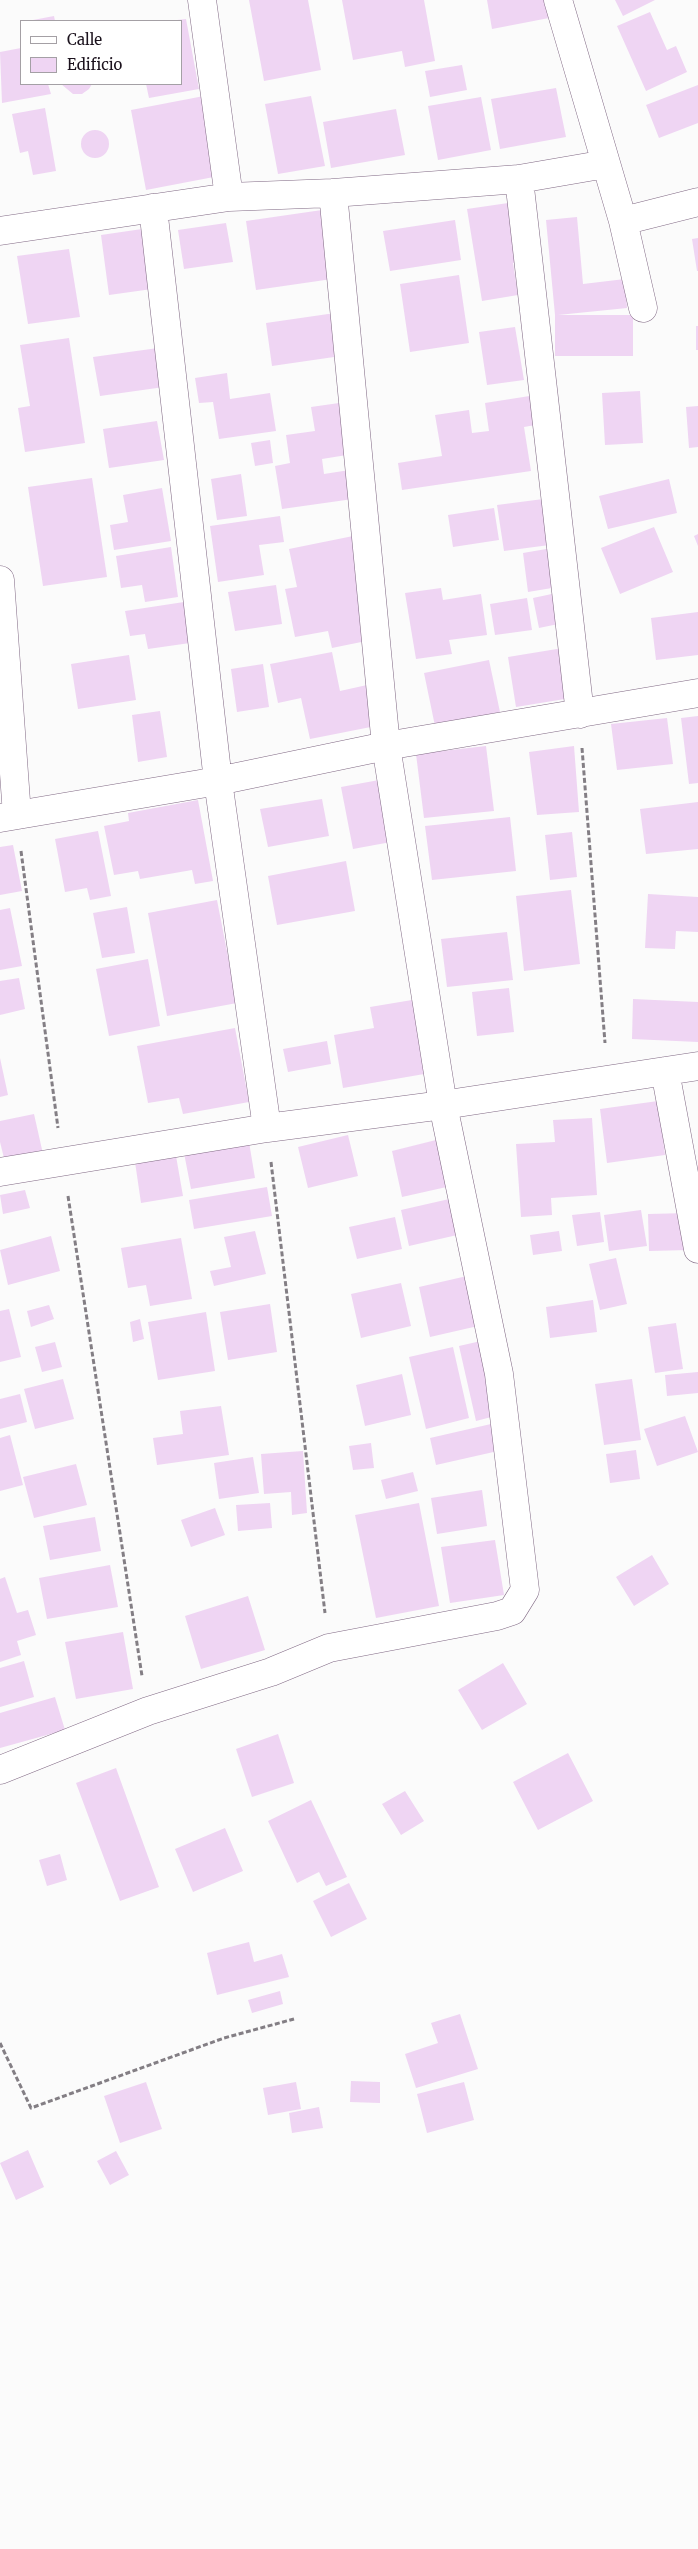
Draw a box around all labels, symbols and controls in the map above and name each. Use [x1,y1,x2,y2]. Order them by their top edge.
legend [20,20,182,85]
text: Calle [67,30,102,49]
text: Edificio [67,55,122,74]

